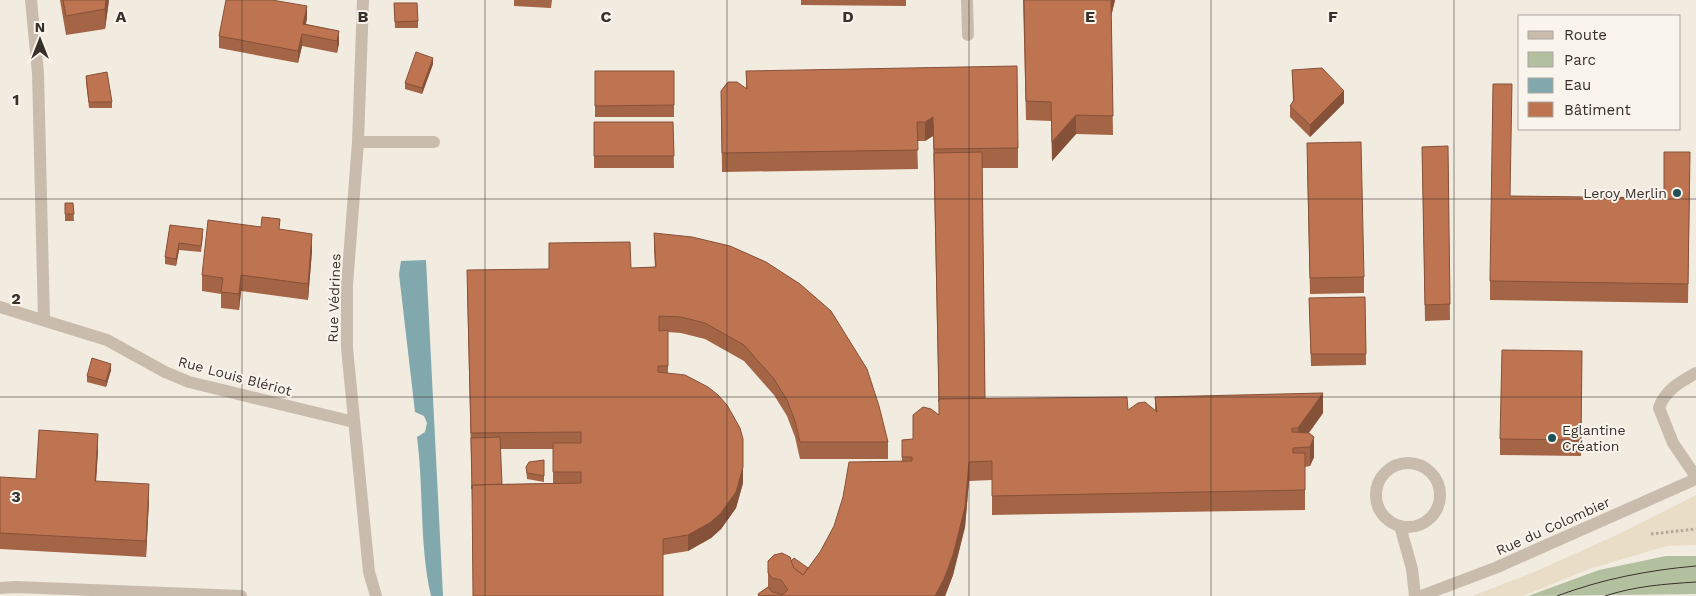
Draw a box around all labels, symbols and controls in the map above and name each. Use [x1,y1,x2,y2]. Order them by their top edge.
text: A [116,7,127,26]
text: B [358,7,369,26]
text: C [601,7,612,26]
text: D [842,7,854,26]
text: E [1085,7,1095,26]
text: F [1328,7,1338,26]
north arrow [15,15,65,65]
legend [1518,15,1681,130]
text: N [35,19,45,35]
text: Route [1564,26,1607,44]
text: Parc [1564,51,1596,69]
text: Eau [1564,76,1591,94]
text: 1 [13,90,19,109]
text: Bâtiment [1564,101,1631,119]
place label: Leroy Merlin [1583,185,1667,201]
marker: Leroy Merlin [1671,187,1683,199]
street label: Rue Védrines [324,253,344,343]
text: 2 [11,289,21,308]
street label: Rue Louis Blériot [177,353,294,399]
place label: Eglantine Création [1562,422,1626,454]
marker: Eglantine Création [1546,432,1558,444]
text: 3 [11,487,21,506]
street label: Rue du Colombier [1493,494,1613,558]

